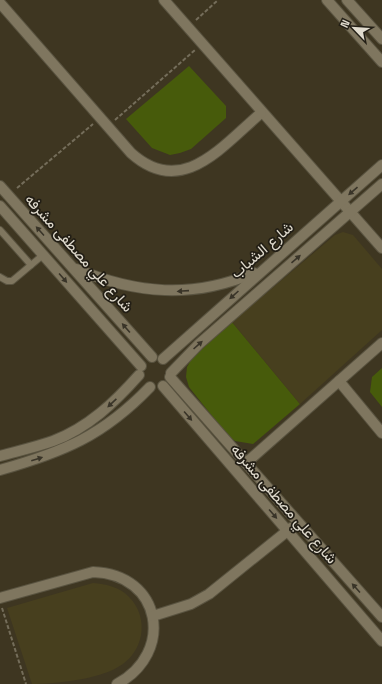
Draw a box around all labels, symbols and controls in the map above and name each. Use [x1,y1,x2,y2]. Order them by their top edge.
north arrow [334,8,374,48]
text: N [337,17,353,30]
one-way arrow [347,186,358,195]
street label: شارع علي مصطفى مشرفه [18,190,138,318]
street label: شارع الشباب [226,217,298,283]
one-way arrow [35,226,44,236]
one-way arrow [291,255,301,264]
one-way arrow [58,272,67,283]
one-way arrow [177,287,190,294]
one-way arrow [229,290,239,300]
one-way arrow [121,323,130,333]
one-way arrow [193,340,203,350]
one-way arrow [108,398,117,407]
one-way arrow [183,411,193,421]
street label: شارع علي مصطفى مشرفه [224,440,342,570]
one-way arrow [32,456,44,462]
one-way arrow [268,509,277,520]
one-way arrow [352,582,361,593]

